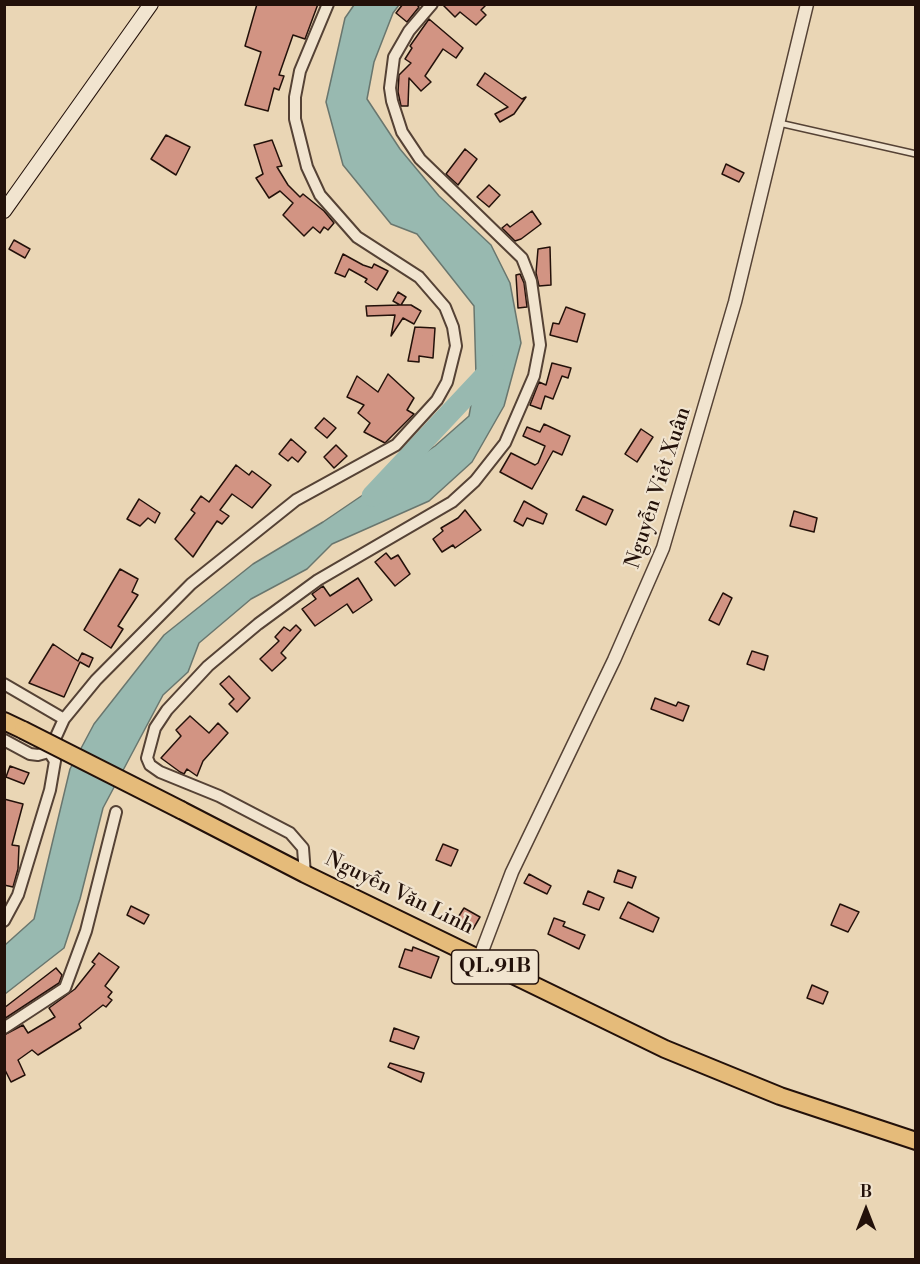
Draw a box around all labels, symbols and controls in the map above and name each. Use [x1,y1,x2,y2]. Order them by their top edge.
street label: Nguyễn Viết Xuân [621,404,697,572]
street label: Nguyễn Văn Linh [321,847,477,941]
road number: QL.91B [452,950,538,984]
north arrow [836,1180,896,1240]
text: B [860,1182,872,1202]

